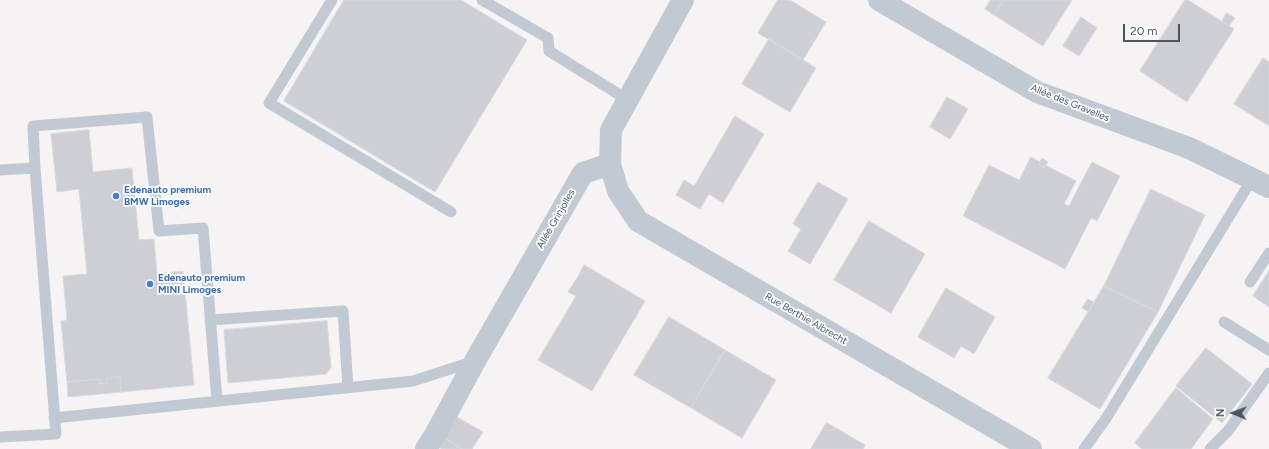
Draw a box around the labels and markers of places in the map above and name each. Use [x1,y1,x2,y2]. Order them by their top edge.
place label: Edenauto premium BMW Limoges [124,184,211,208]
marker: Edenauto premium BMW Limoges [111,191,121,201]
place label: Edenauto premium MINI Limoges [158,272,245,296]
marker: Edenauto premium MINI Limoges [145,279,155,289]

